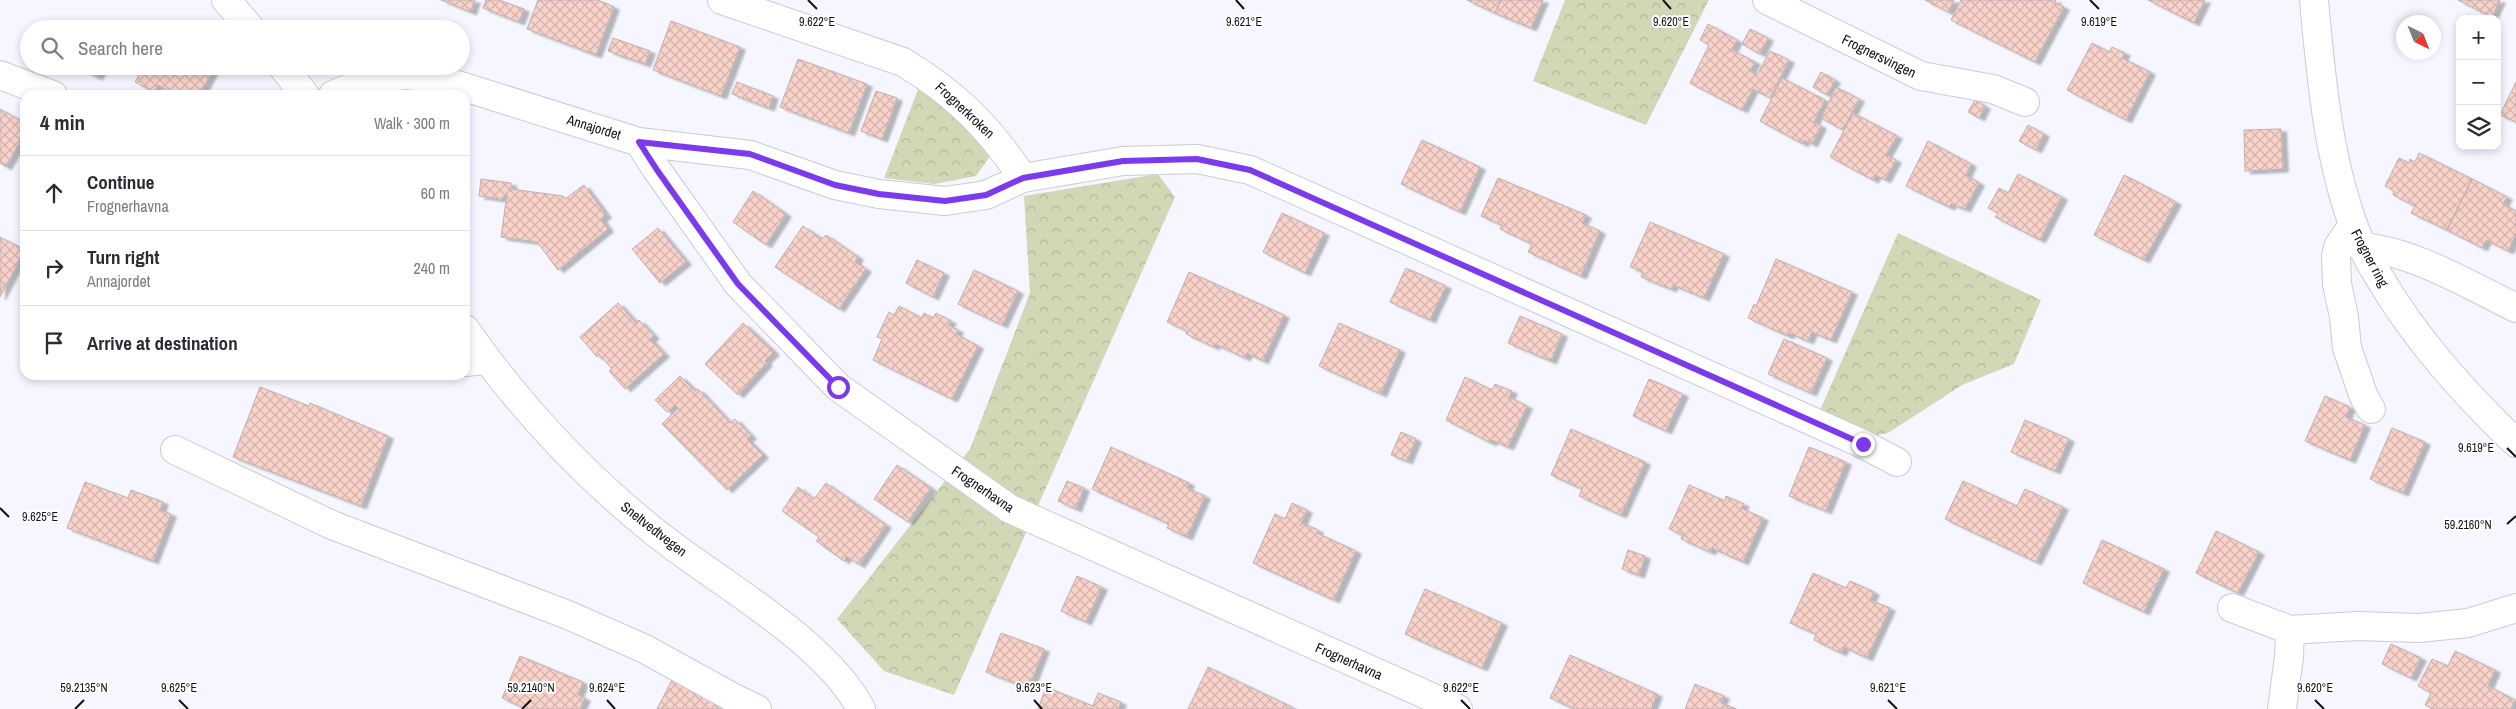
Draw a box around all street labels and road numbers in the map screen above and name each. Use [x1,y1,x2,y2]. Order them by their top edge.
street label: Frognersvingen [1839,30,1919,82]
street label: Frognerkroken [932,78,998,142]
street label: Annajordet [564,110,623,144]
street label: Frogner ring [2347,226,2393,291]
street label: Frognerhavna [948,462,1018,517]
street label: Sneltvedtvegen [617,498,691,560]
street label: Frognerhavna [1313,638,1386,684]

